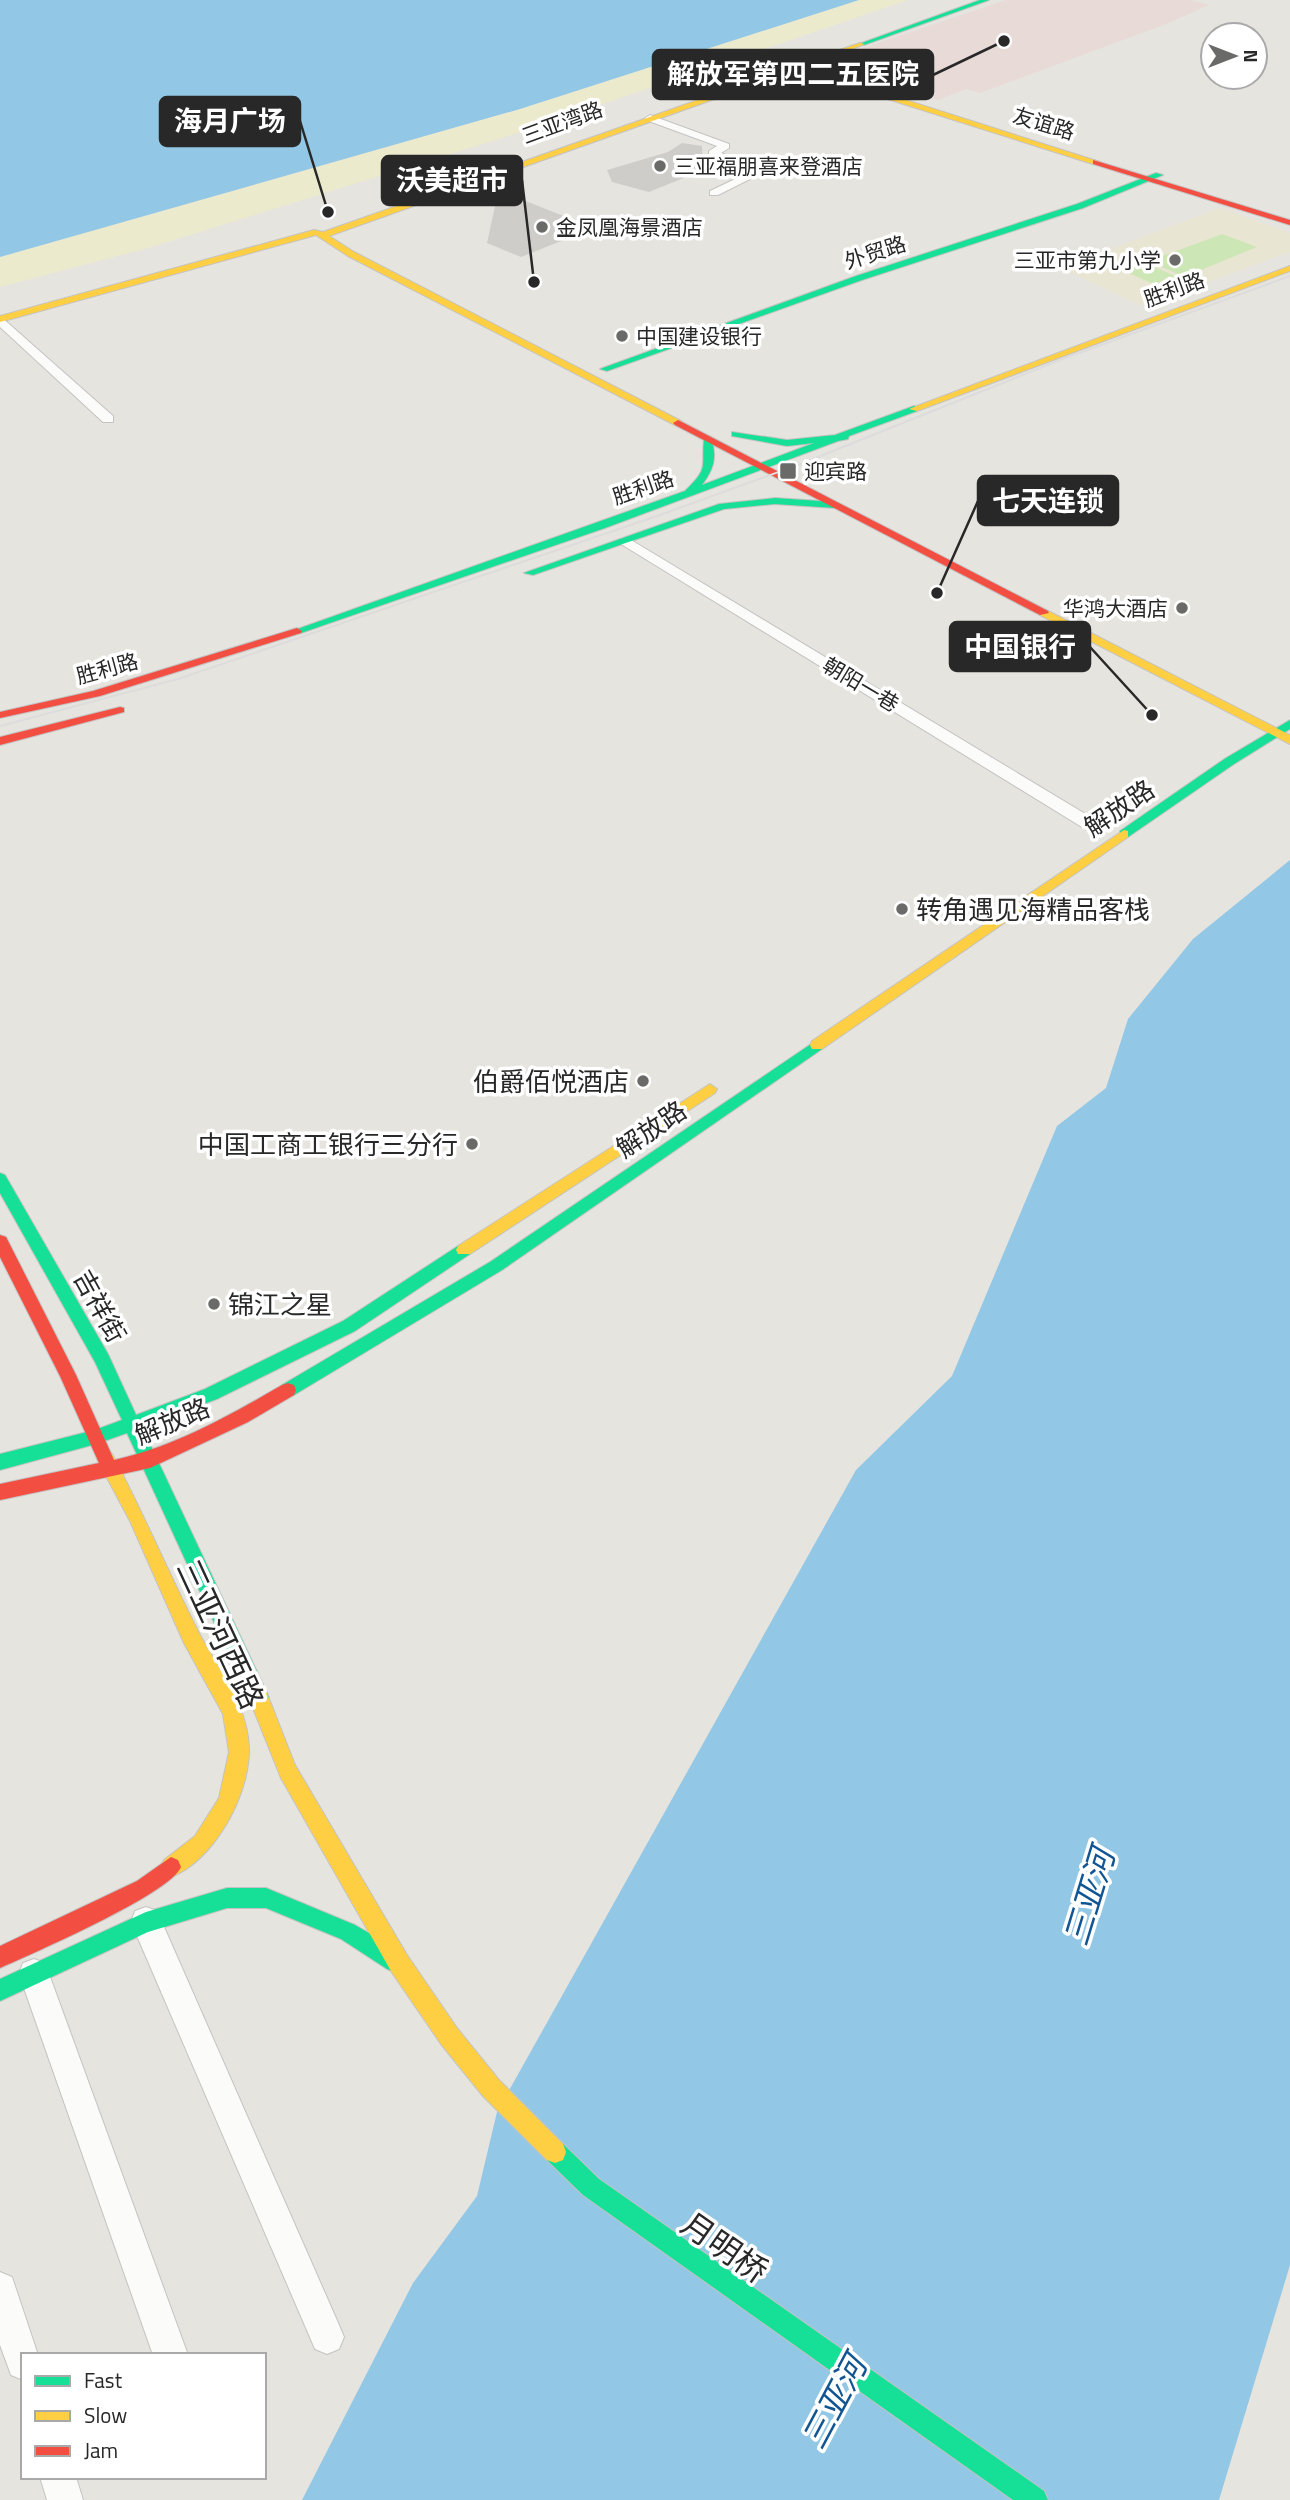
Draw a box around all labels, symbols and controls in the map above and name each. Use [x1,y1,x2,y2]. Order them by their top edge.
north arrow [1199,21,1269,91]
text: N [1237,49,1266,63]
callout: 解放军第四二五医院 [653,50,933,99]
text: 解放军第四二五医院 [667,52,919,95]
street label: 三亚湾路 [517,93,607,151]
callout: 海月广场 [160,97,300,146]
street label: 友谊路 [1009,98,1079,148]
text: 海月广场 [174,99,286,142]
place label: 三亚福朋喜来登酒店 [674,150,863,182]
callout: 沃美超市 [382,156,522,205]
text: 沃美超市 [396,158,508,201]
marker: 三亚福朋喜来登酒店 [652,158,668,174]
place label: 金凤凰海景酒店 [556,211,703,243]
marker: 金凤凰海景酒店 [534,219,550,235]
street label: 外贸路 [840,227,910,277]
place label: 三亚市第九小学 [1014,244,1161,276]
marker: 三亚市第九小学 [1167,252,1183,268]
street label: 胜利路 [1139,263,1209,315]
place label: 中国建设银行 [636,320,762,352]
marker: 中国建设银行 [614,328,630,344]
place label: 迎宾路 [804,455,867,487]
marker: 迎宾路 [778,461,798,481]
street label: 胜利路 [608,462,678,512]
callout: 七天连锁 [978,476,1118,525]
text: 七天连锁 [992,479,1104,522]
place label: 华鸿大酒店 [1063,592,1168,624]
marker: 华鸿大酒店 [1174,600,1190,616]
callout: 中国银行 [950,622,1090,671]
text: 中国银行 [964,625,1076,668]
street label: 胜利路 [72,644,142,692]
street label: 朝阳一巷 [817,649,905,719]
street label: 解放路 [1076,770,1162,846]
place label: 转角遇见海精品客栈 [916,890,1150,929]
marker: 转角遇见海精品客栈 [894,901,910,917]
place label: 伯爵佰悦酒店 [473,1062,629,1101]
marker: 伯爵佰悦酒店 [635,1073,651,1089]
street label: 解放路 [608,1091,694,1167]
place label: 中国工商工银行三分行 [198,1125,458,1164]
marker: 中国工商工银行三分行 [464,1136,480,1152]
street label: 吉祥街 [64,1262,136,1350]
place label: 锦江之星 [228,1285,332,1324]
marker: 锦江之星 [206,1296,222,1312]
street label: 解放路 [128,1388,216,1454]
street label: 三亚河西路 [165,1551,277,1717]
water label: 三亚河 [1051,1837,1129,1952]
street label: 月明桥 [672,2200,778,2294]
water label: 三亚河 [789,2341,882,2457]
legend [21,2353,266,2479]
text: Fast [84,2364,123,2396]
text: Slow [84,2399,127,2431]
text: Jam [84,2434,118,2466]

